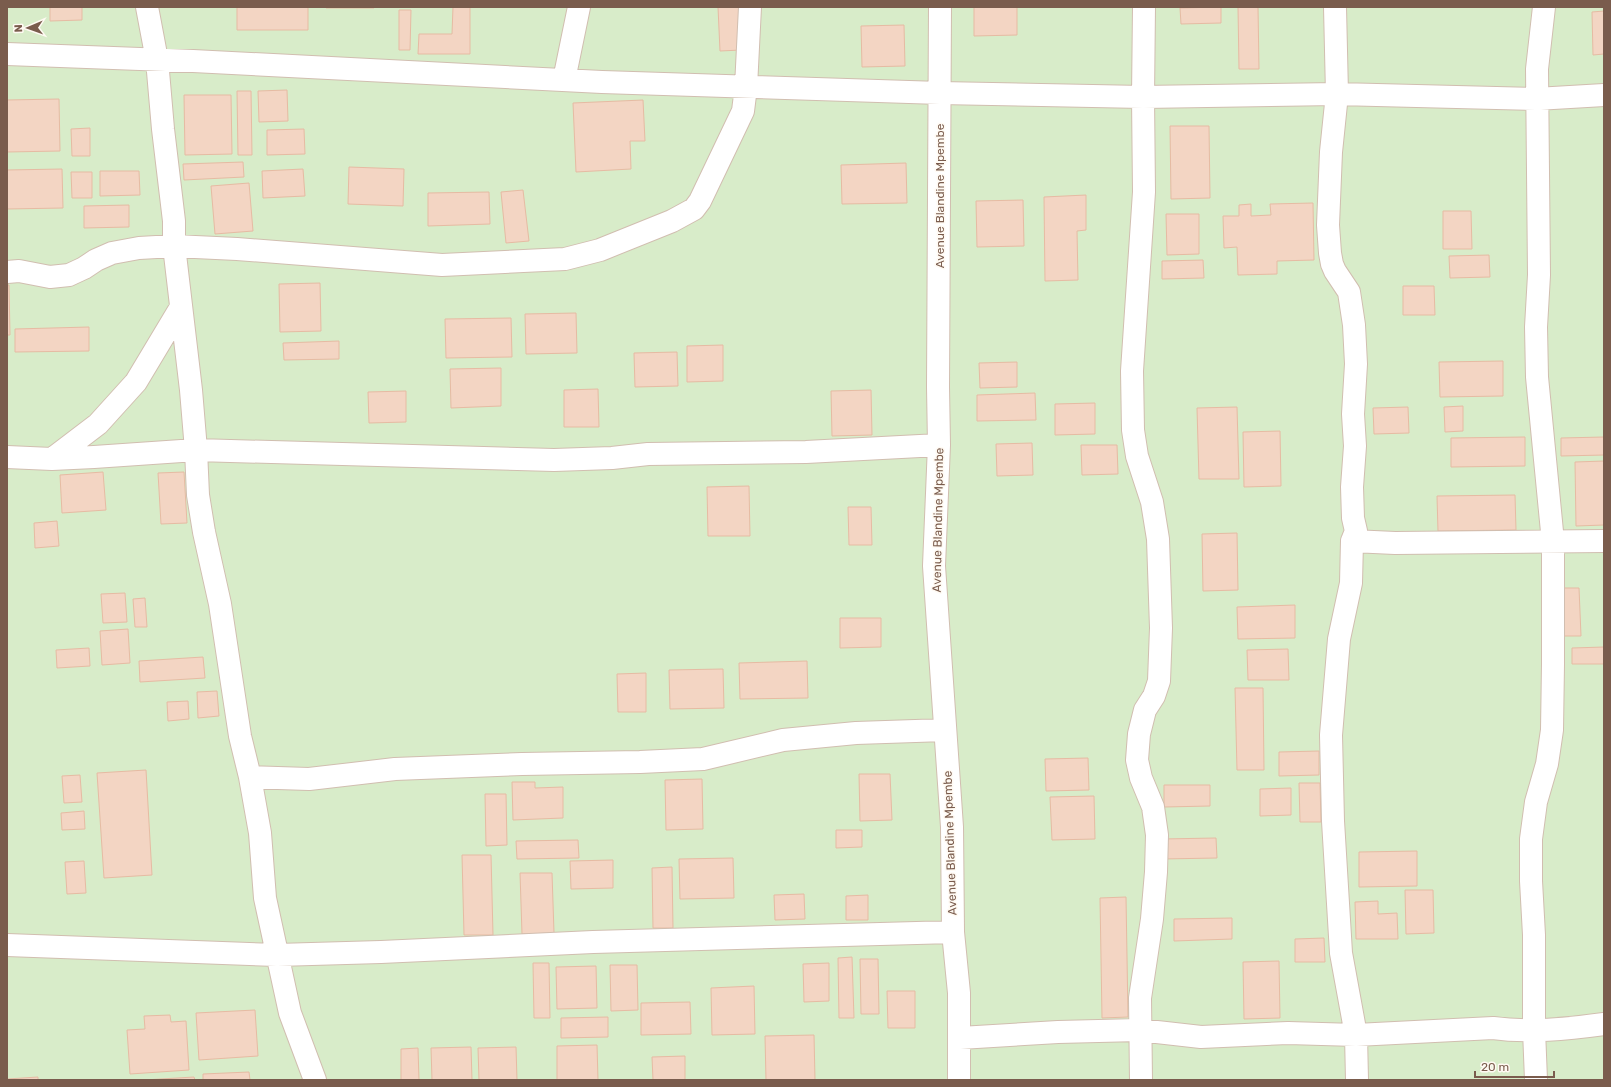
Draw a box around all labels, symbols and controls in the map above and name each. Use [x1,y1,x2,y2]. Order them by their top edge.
north arrow [8,8,48,48]
text: N [12,24,25,33]
street label: Avenue Blandine Mpembe [933,123,947,268]
street label: Avenue Blandine Mpembe [930,447,946,592]
street label: Avenue Blandine Mpembe [940,770,960,916]
scale bar [1475,1053,1554,1079]
text: 20 m [1481,1060,1509,1074]

